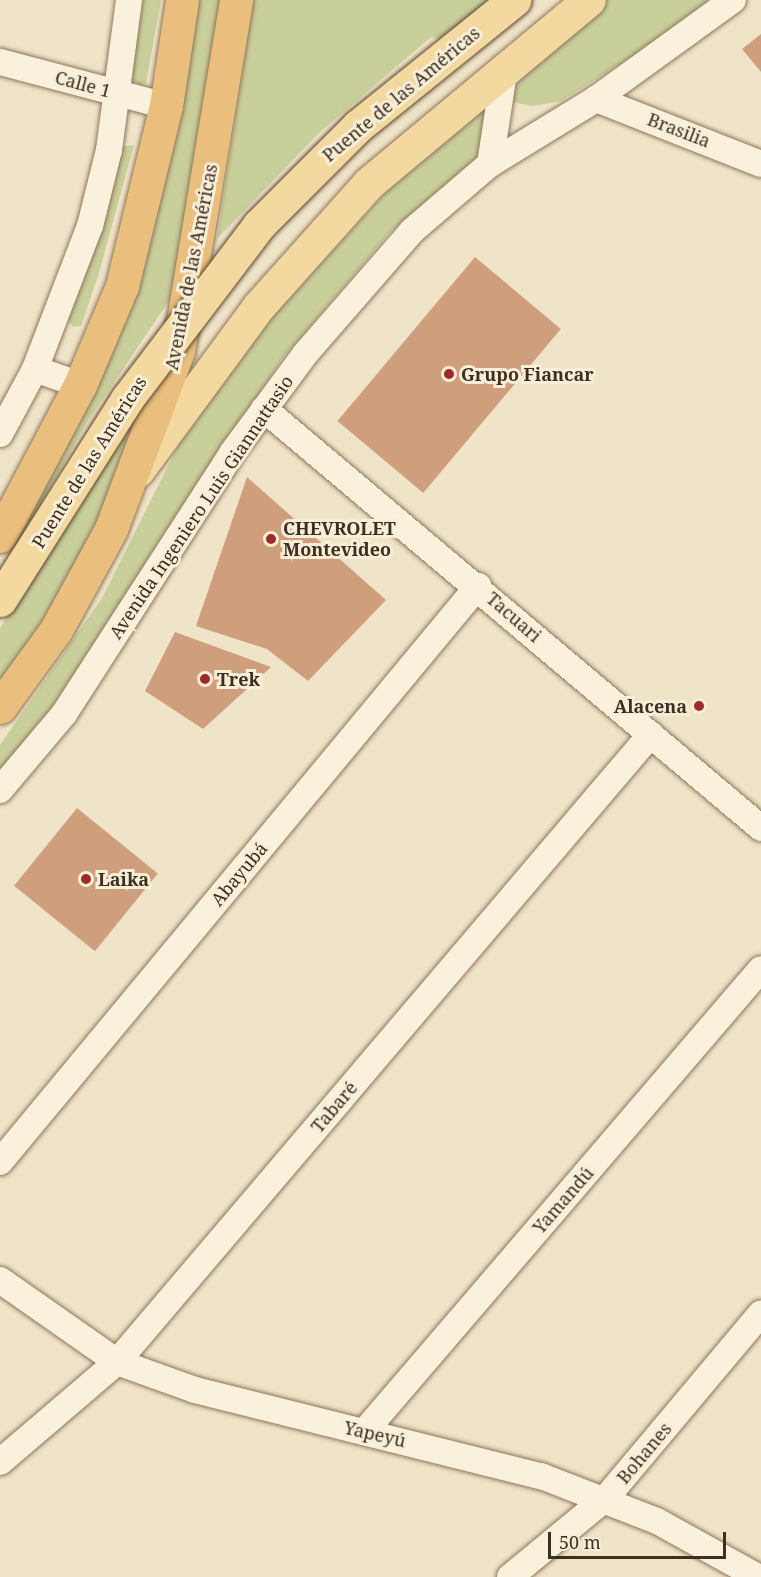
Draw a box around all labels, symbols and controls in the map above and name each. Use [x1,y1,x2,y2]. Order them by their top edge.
street label: Puente de las Américas [318,22,484,166]
street label: Calle 1 [53,66,113,102]
street label: Brasilia [645,108,713,152]
street label: Avenida de las Américas [160,162,222,372]
place label: Grupo Fiancar [461,363,594,385]
marker: Grupo Fiancar [442,367,456,381]
street label: Avenida Ingeniero Luis Giannattasio [104,371,298,643]
street label: Puente de las Américas [27,372,151,552]
place label: CHEVROLET Montevideo [283,518,396,560]
marker: CHEVROLET Montevideo [264,532,278,546]
street label: Tacuari [482,587,546,647]
place label: Trek [217,668,260,690]
marker: Trek [198,672,212,686]
place label: Alacena [614,695,687,717]
marker: Alacena [692,699,706,713]
street label: Abayubá [206,838,272,910]
place label: Laika [98,868,149,890]
marker: Laika [79,872,93,886]
street label: Tabaré [306,1077,362,1137]
street label: Yamandú [528,1162,598,1238]
street label: Yapeyú [342,1416,408,1452]
street label: Bohanes [612,1418,676,1488]
scale bar [551,1520,730,1558]
text: 50 m [559,1530,601,1554]

